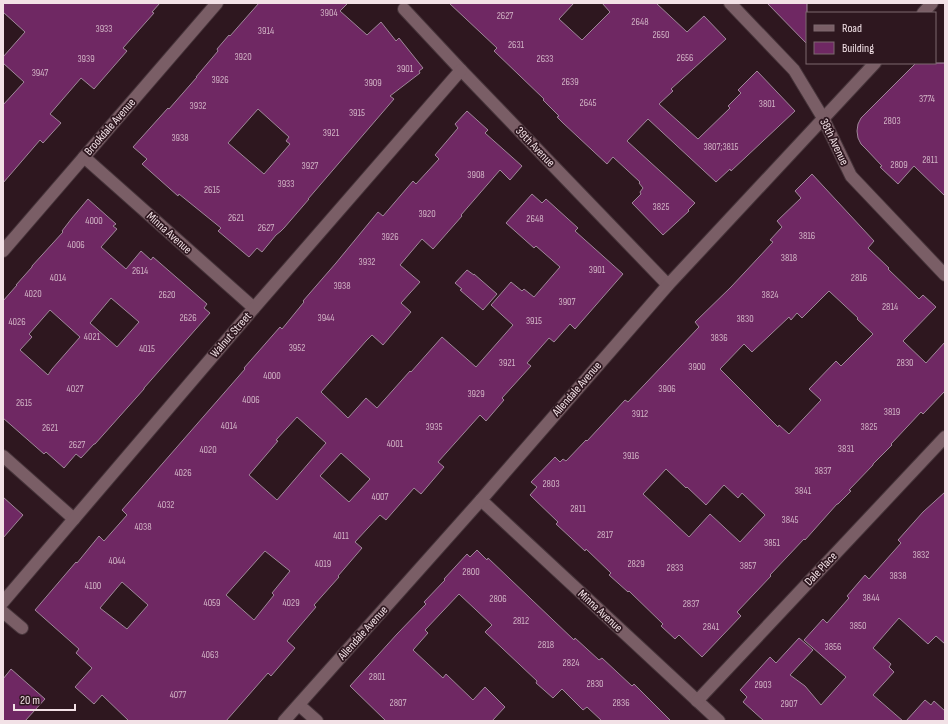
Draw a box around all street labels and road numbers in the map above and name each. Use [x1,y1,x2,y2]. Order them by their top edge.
street label: Brookdale Avenue [81,95,139,159]
street label: 38th Avenue [816,116,852,168]
street label: 39th Avenue [512,124,558,170]
street label: Minna Avenue [143,209,195,257]
street label: Walnut Street [207,309,255,361]
street label: Allendale Avenue [548,358,605,420]
street label: Dale Place [802,549,841,589]
street label: Minna Avenue [575,587,626,636]
street label: Allendale Avenue [334,603,391,664]

